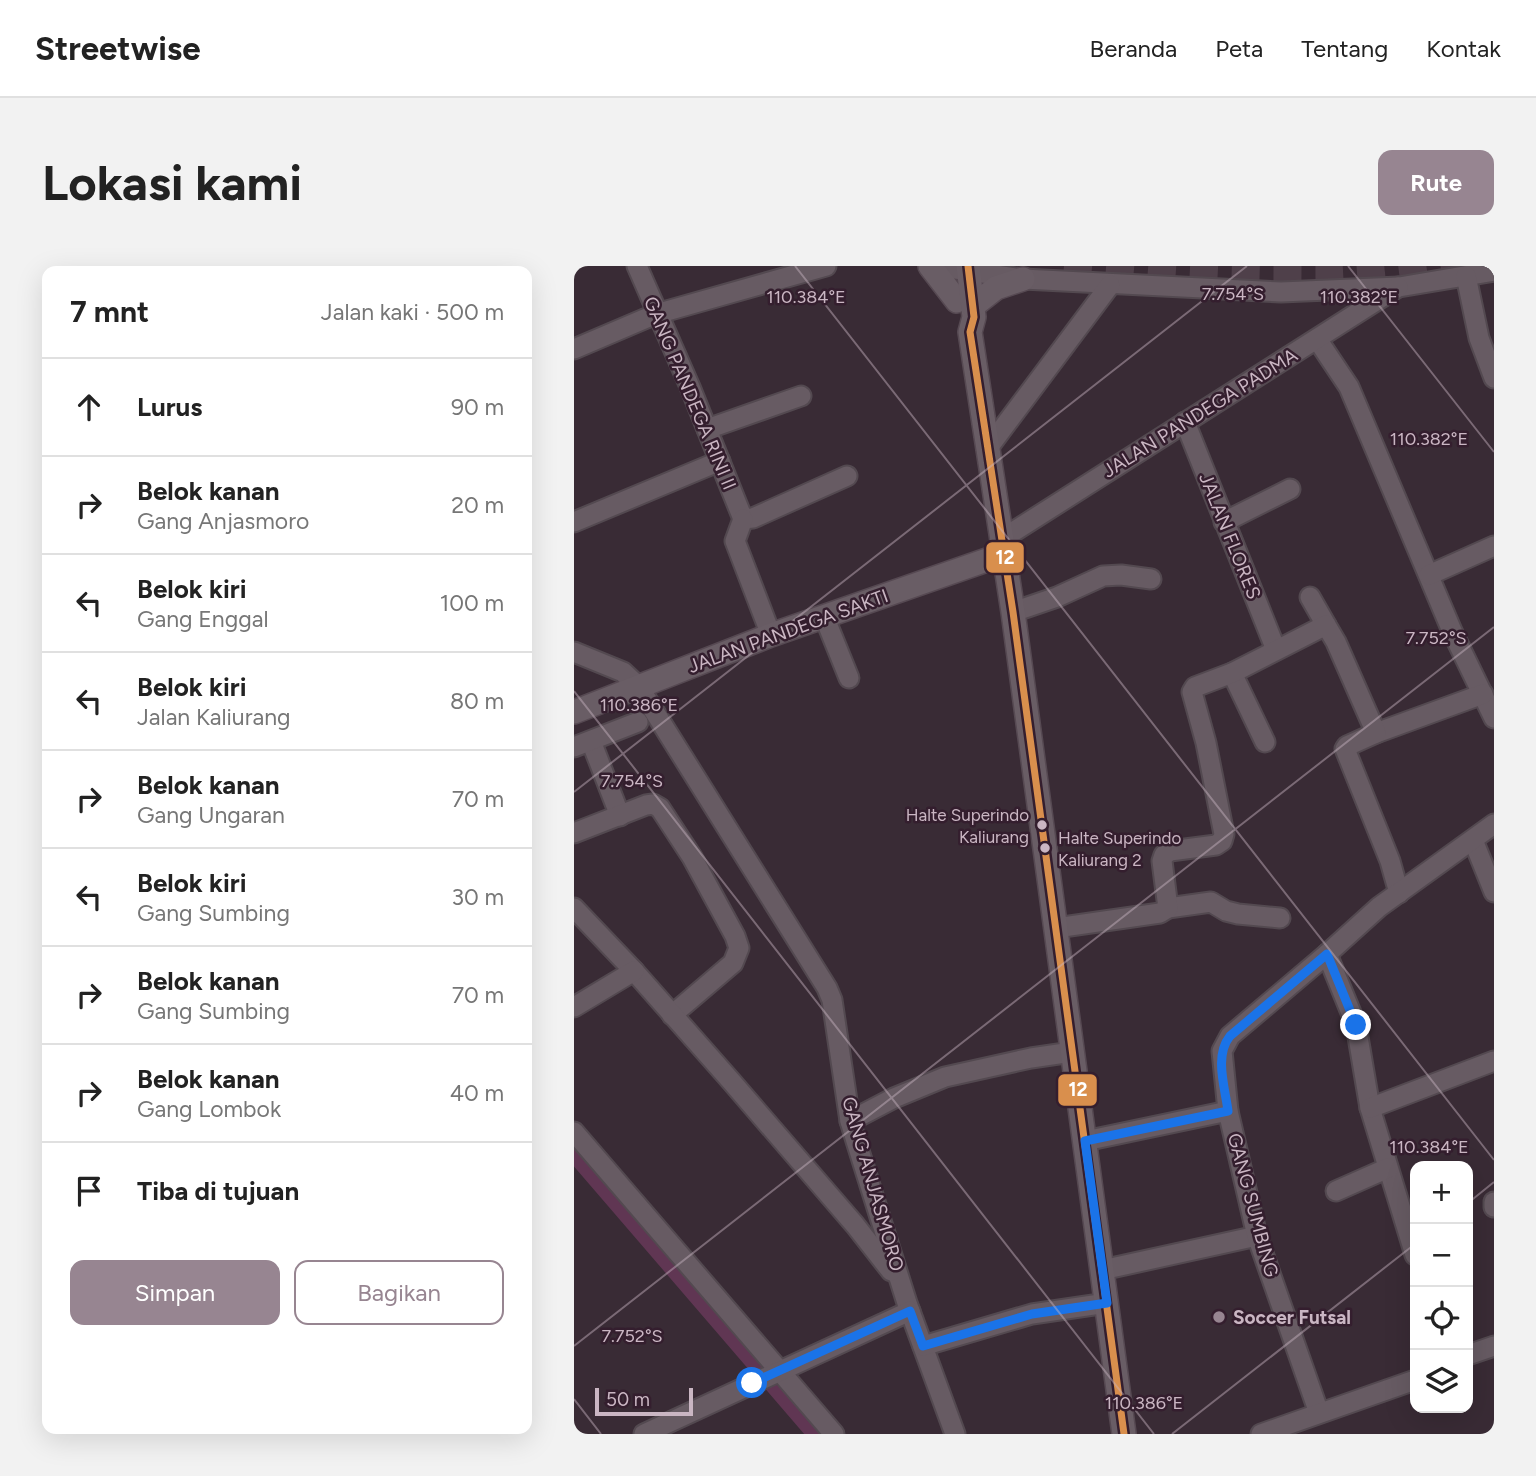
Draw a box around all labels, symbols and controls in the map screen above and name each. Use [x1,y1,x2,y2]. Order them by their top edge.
text: Streetwise [35,29,201,68]
text: Beranda [1090,34,1177,63]
text: Peta [1215,34,1263,63]
text: Tentang [1301,34,1388,63]
text: Kontak [1426,34,1501,63]
button: Rute [1378,150,1494,215]
text: Lokasi kami [42,153,302,212]
text: 7.754°S [1202,283,1264,305]
text: 110.384°E [766,286,846,308]
text: 110.382°E [1320,286,1398,308]
text: 7 mnt [70,293,149,330]
street label: GANG PANDEGA RINI II [639,293,741,493]
text: Jalan kaki · 500 m [321,298,504,326]
street label: JALAN PANDEGA PADMA [1098,343,1302,482]
icon: ahead [70,388,108,426]
text: Lurus [137,391,202,423]
text: 90 m [451,393,504,421]
text: 110.382°E [1390,428,1468,450]
street label: JALAN FLORES [1194,469,1266,603]
text: Belok kanan [137,475,280,507]
icon: right [70,486,108,524]
text: 20 m [451,491,504,519]
text: Gang Anjasmoro [137,507,309,535]
line badge: 12 [985,541,1025,574]
text: 12 [995,546,1015,569]
text: Belok kiri [137,573,246,605]
icon: left [70,584,108,622]
street label: JALAN PANDEGA SAKTI [685,584,891,678]
text: 100 m [440,589,504,617]
text: Gang Enggal [137,605,268,633]
text: 7.752°S [1405,627,1467,649]
text: Belok kiri [137,671,246,703]
icon: left [70,682,108,720]
text: 80 m [450,687,504,715]
text: 110.386°E [600,694,678,716]
text: Jalan Kaliurang [137,703,291,731]
text: Belok kanan [137,769,280,801]
text: 7.754°S [601,770,663,792]
icon: right [70,780,108,818]
text: 70 m [452,785,504,813]
text: Gang Ungaran [137,801,285,829]
place label: Halte Superindo Kaliurang [906,805,1029,847]
marker: Halte Superindo Kaliurang [1035,818,1049,832]
place label: Halte Superindo Kaliurang 2 [1058,828,1181,870]
marker: Halte Superindo Kaliurang 2 [1038,841,1052,855]
text: Belok kiri [137,867,246,899]
icon: left [70,878,108,916]
text: 30 m [451,883,504,911]
text: Gang Sumbing [137,899,290,927]
text: Belok kanan [137,965,280,997]
icon: right [70,976,108,1014]
text: 70 m [452,981,504,1009]
text: Gang Sumbing [137,997,290,1025]
route end [1340,1009,1371,1040]
text: Belok kanan [137,1063,280,1095]
line badge: 12 [1057,1073,1098,1107]
icon: right [70,1074,108,1112]
text: 12 [1068,1078,1088,1101]
text: 40 m [450,1079,504,1107]
street label: GANG ANJASMORO [837,1094,909,1274]
text: Gang Lombok [137,1095,281,1123]
street label: GANG SUMBING [1223,1130,1283,1280]
text: 110.384°E [1389,1136,1469,1158]
map controls [1410,1161,1473,1413]
button: + [1410,1161,1473,1224]
icon: arrive [70,1172,108,1210]
text: Tiba di tujuan [137,1175,299,1207]
button: − [1410,1224,1473,1287]
button: Simpan [70,1260,280,1325]
button: Bagikan [294,1260,504,1325]
button: locate [1410,1287,1473,1350]
place label: Soccer Futsal [1233,1306,1351,1329]
marker: Soccer Futsal [1211,1309,1227,1325]
text: 7.752°S [601,1325,663,1347]
button: layers [1410,1350,1473,1413]
route start [736,1367,767,1398]
scale bar [595,1385,693,1417]
text: 50 m [606,1388,650,1411]
text: 110.386°E [1105,1392,1183,1414]

